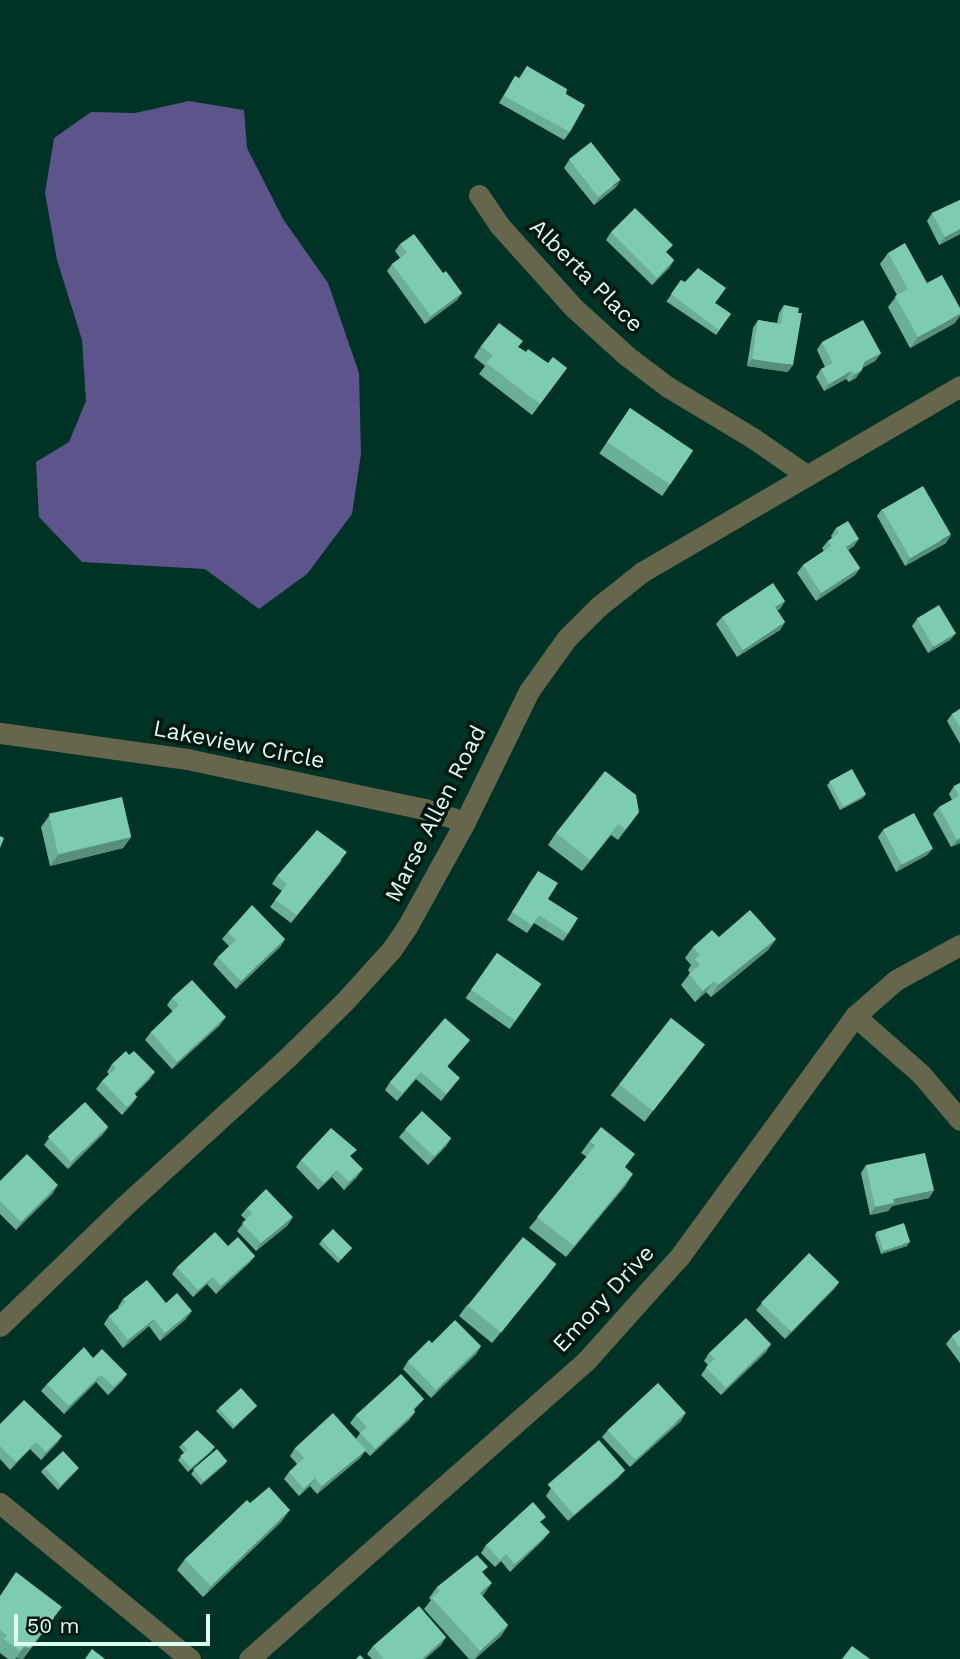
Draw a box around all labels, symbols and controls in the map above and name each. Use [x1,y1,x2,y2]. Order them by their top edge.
street label: Alberta Place [523,213,649,339]
street label: Lakeview Circle [151,715,327,775]
street label: Marse Allen Road [379,721,493,907]
street label: Emory Drive [547,1240,661,1358]
scale bar [18,1600,214,1644]
text: 50 m [27,1613,79,1638]

